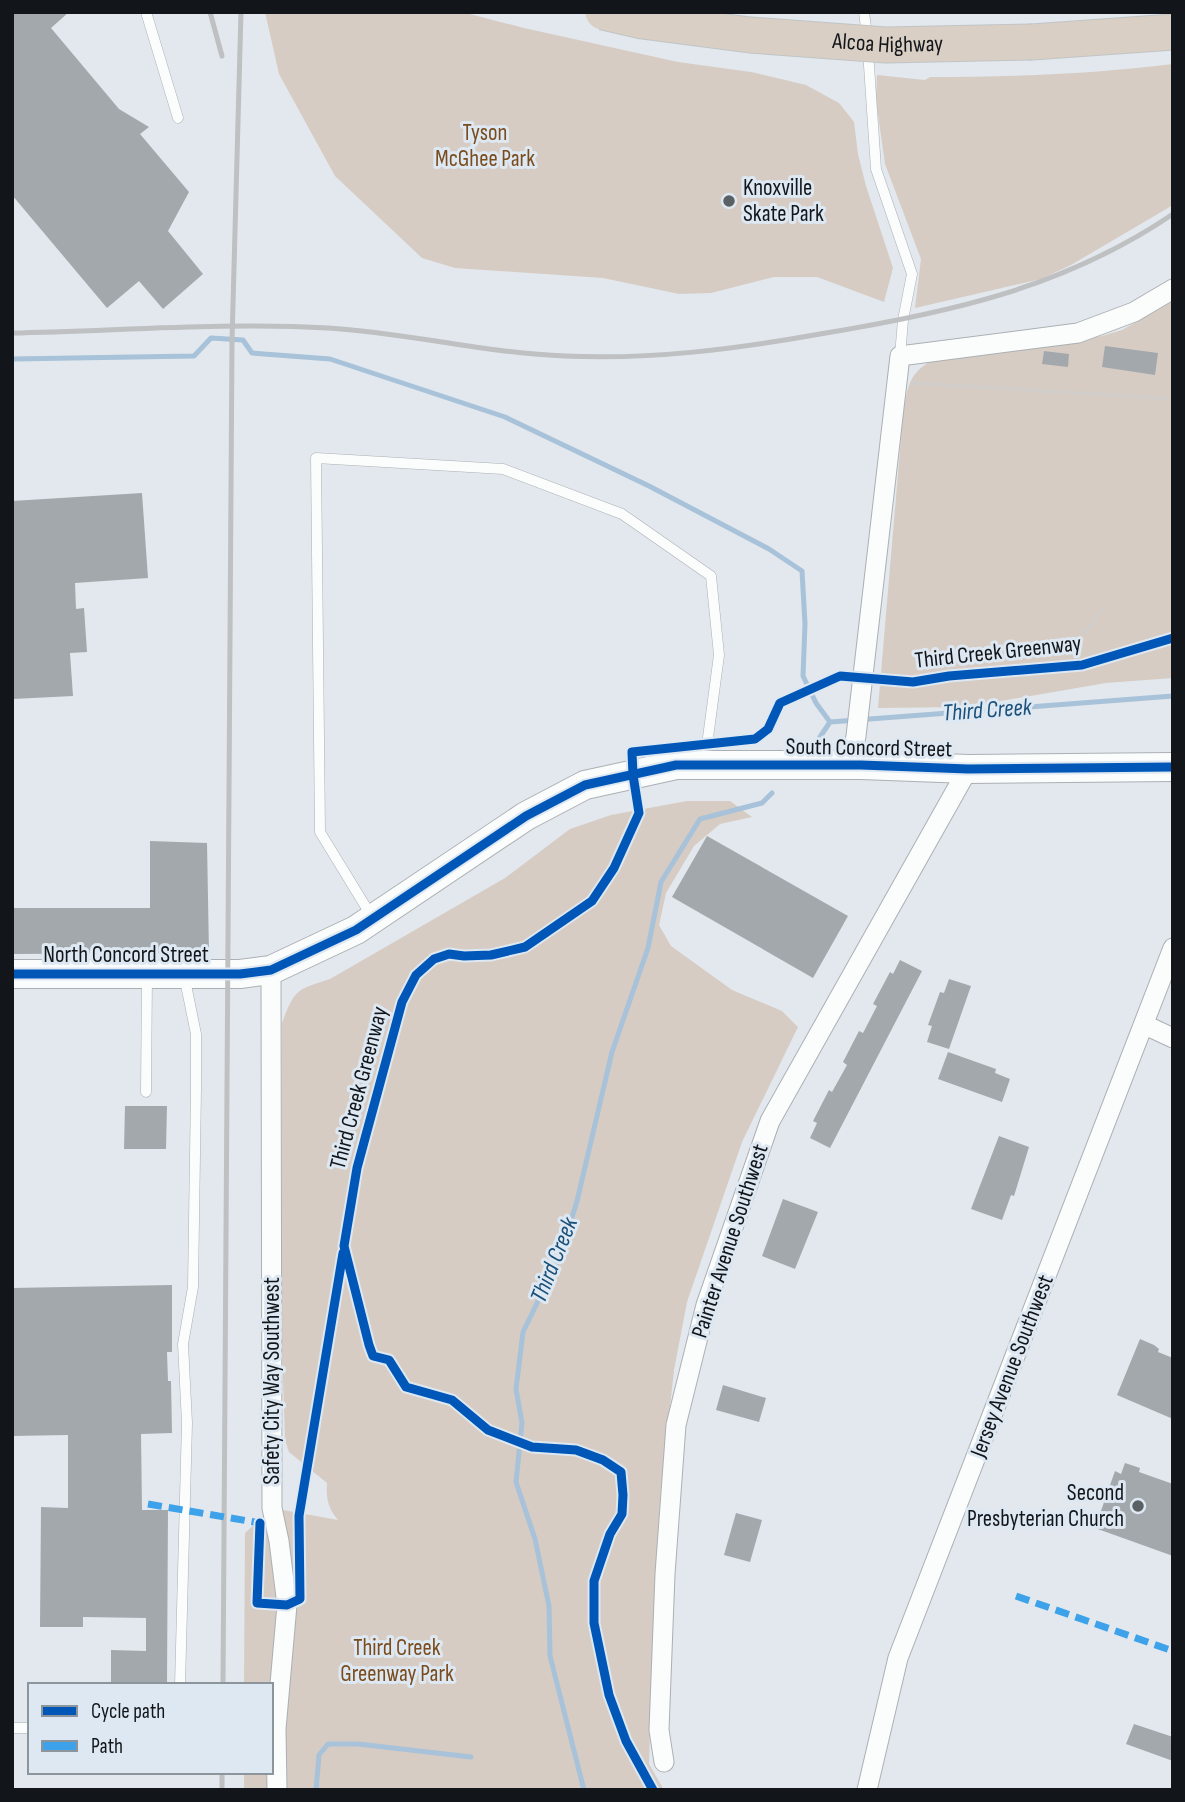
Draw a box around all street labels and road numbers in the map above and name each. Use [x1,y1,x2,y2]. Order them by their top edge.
street label: Alcoa Highway [830,27,944,59]
street label: Third Creek Greenway [913,629,1083,675]
street label: South Concord Street [786,733,952,763]
street label: North Concord Street [43,941,209,969]
street label: Third Creek Greenway [324,1003,394,1172]
street label: Painter Avenue Southwest [685,1141,775,1341]
street label: Jersey Avenue Southwest [964,1271,1060,1462]
street label: Safety City Way Southwest [258,1277,286,1485]

